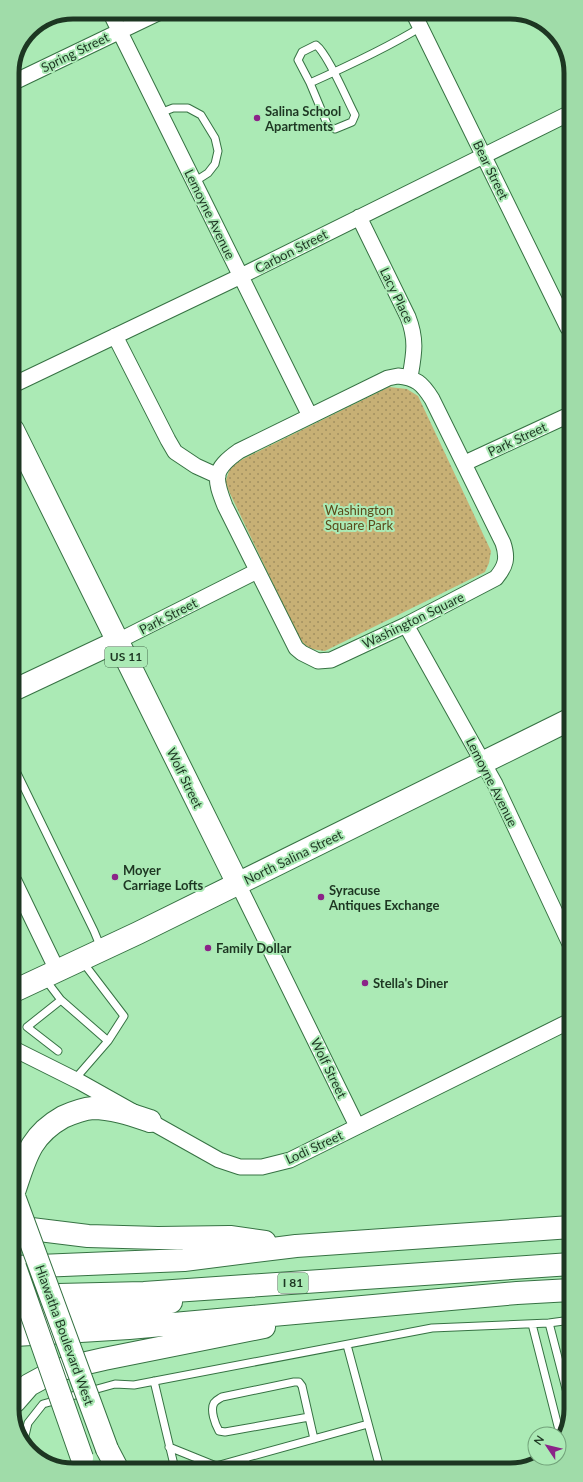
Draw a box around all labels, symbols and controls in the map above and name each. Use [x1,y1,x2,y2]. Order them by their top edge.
street label: Spring Street [38,29,112,75]
place label: Salina School Apartments [264,103,341,134]
marker: Salina School Apartments [252,113,262,123]
street label: Bear Street [470,138,512,202]
street label: Lemoyne Avenue [181,167,239,262]
street label: Carbon Street [252,226,330,276]
street label: Lacy Place [377,265,417,325]
street label: Park Street [485,418,549,460]
park label: Washington Square Park [325,502,393,533]
street label: Washington Square [360,588,467,652]
street label: Park Street [136,594,200,637]
road number: US 11 [105,647,147,667]
street label: Lemoyne Avenue [463,735,521,829]
street label: Wolf Street [164,745,207,811]
street label: North Salina Street [241,826,345,888]
place label: Moyer Carriage Lofts [123,862,204,893]
marker: Moyer Carriage Lofts [110,872,120,882]
place label: Syracuse Antiques Exchange [328,882,439,913]
marker: Syracuse Antiques Exchange [316,892,326,902]
place label: Family Dollar [216,940,292,956]
marker: Family Dollar [203,943,213,953]
place label: Stella's Diner [373,975,448,991]
marker: Stella's Diner [360,978,370,988]
street label: Wolf Street [308,1035,351,1101]
street label: Lodi Street [283,1127,346,1167]
street label: Hiawatha Boulevard West [32,1263,98,1408]
road number: I 81 [278,1273,308,1293]
north arrow [527,1426,567,1466]
text: N [531,1433,546,1447]

